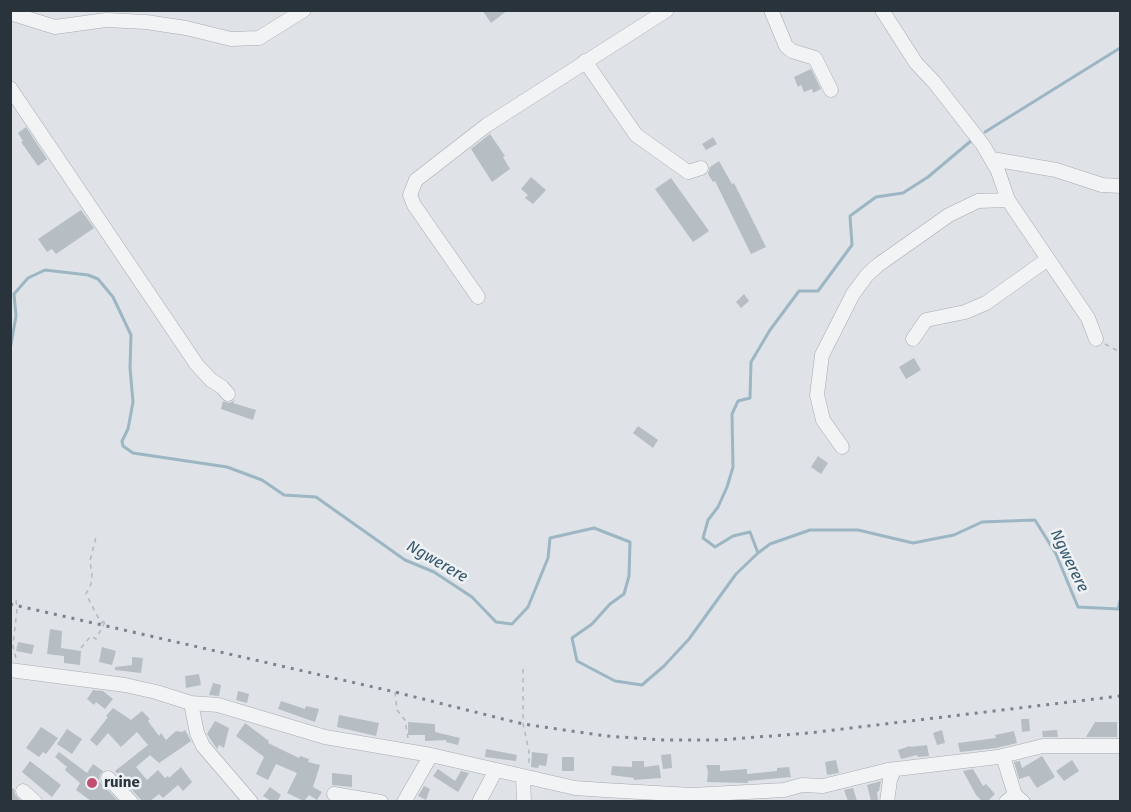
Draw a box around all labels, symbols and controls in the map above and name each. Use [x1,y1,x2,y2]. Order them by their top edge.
water label: Ngwerere [1046,526,1092,596]
water label: Ngwerere [403,537,471,587]
place label: ruine [104,774,140,792]
marker: ruine [85,776,99,790]

